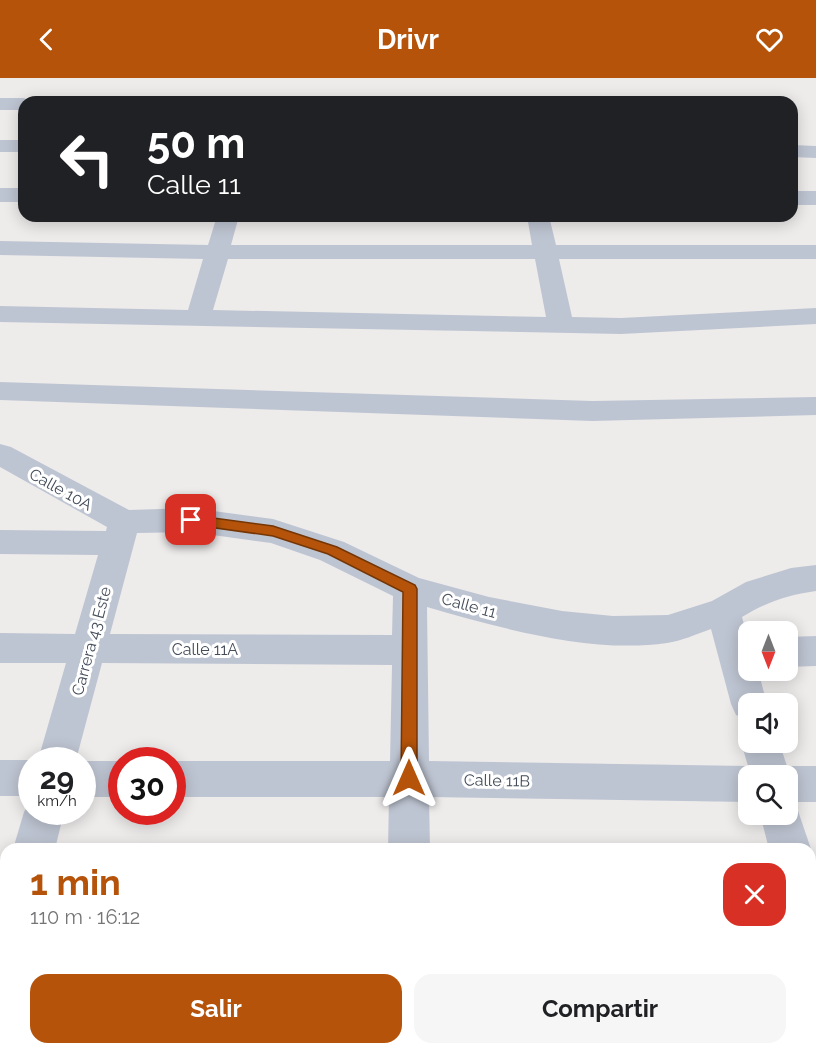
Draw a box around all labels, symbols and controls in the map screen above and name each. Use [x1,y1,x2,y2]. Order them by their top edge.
icon: back [30,23,63,56]
icon: heart [753,23,786,56]
text: Drivr [377,24,439,55]
text: 50 m [147,119,245,168]
icon: left [48,120,126,198]
text: Calle 11 [147,169,241,200]
street label: Calle 10A [26,464,96,515]
pin [165,494,216,545]
icon: arrive [174,503,207,536]
street label: Carrera 43 Este [68,585,115,698]
street label: Calle 11 [440,589,498,622]
north arrow [738,621,798,681]
map controls [738,621,798,825]
street label: Calle 11A [172,640,238,659]
button: sound [738,693,798,753]
position arrow [377,746,441,810]
speed limit sign: 30 [108,747,186,825]
text: 29 [40,761,74,796]
button: search [738,765,798,825]
street label: Calle 11B [464,770,530,791]
text: km/h [37,792,77,810]
text: 1 min [30,861,121,903]
button: close [723,863,786,926]
text: 110 m · 16:12 [30,905,140,929]
button: Salir [30,974,402,1043]
button: Compartir [414,974,786,1043]

